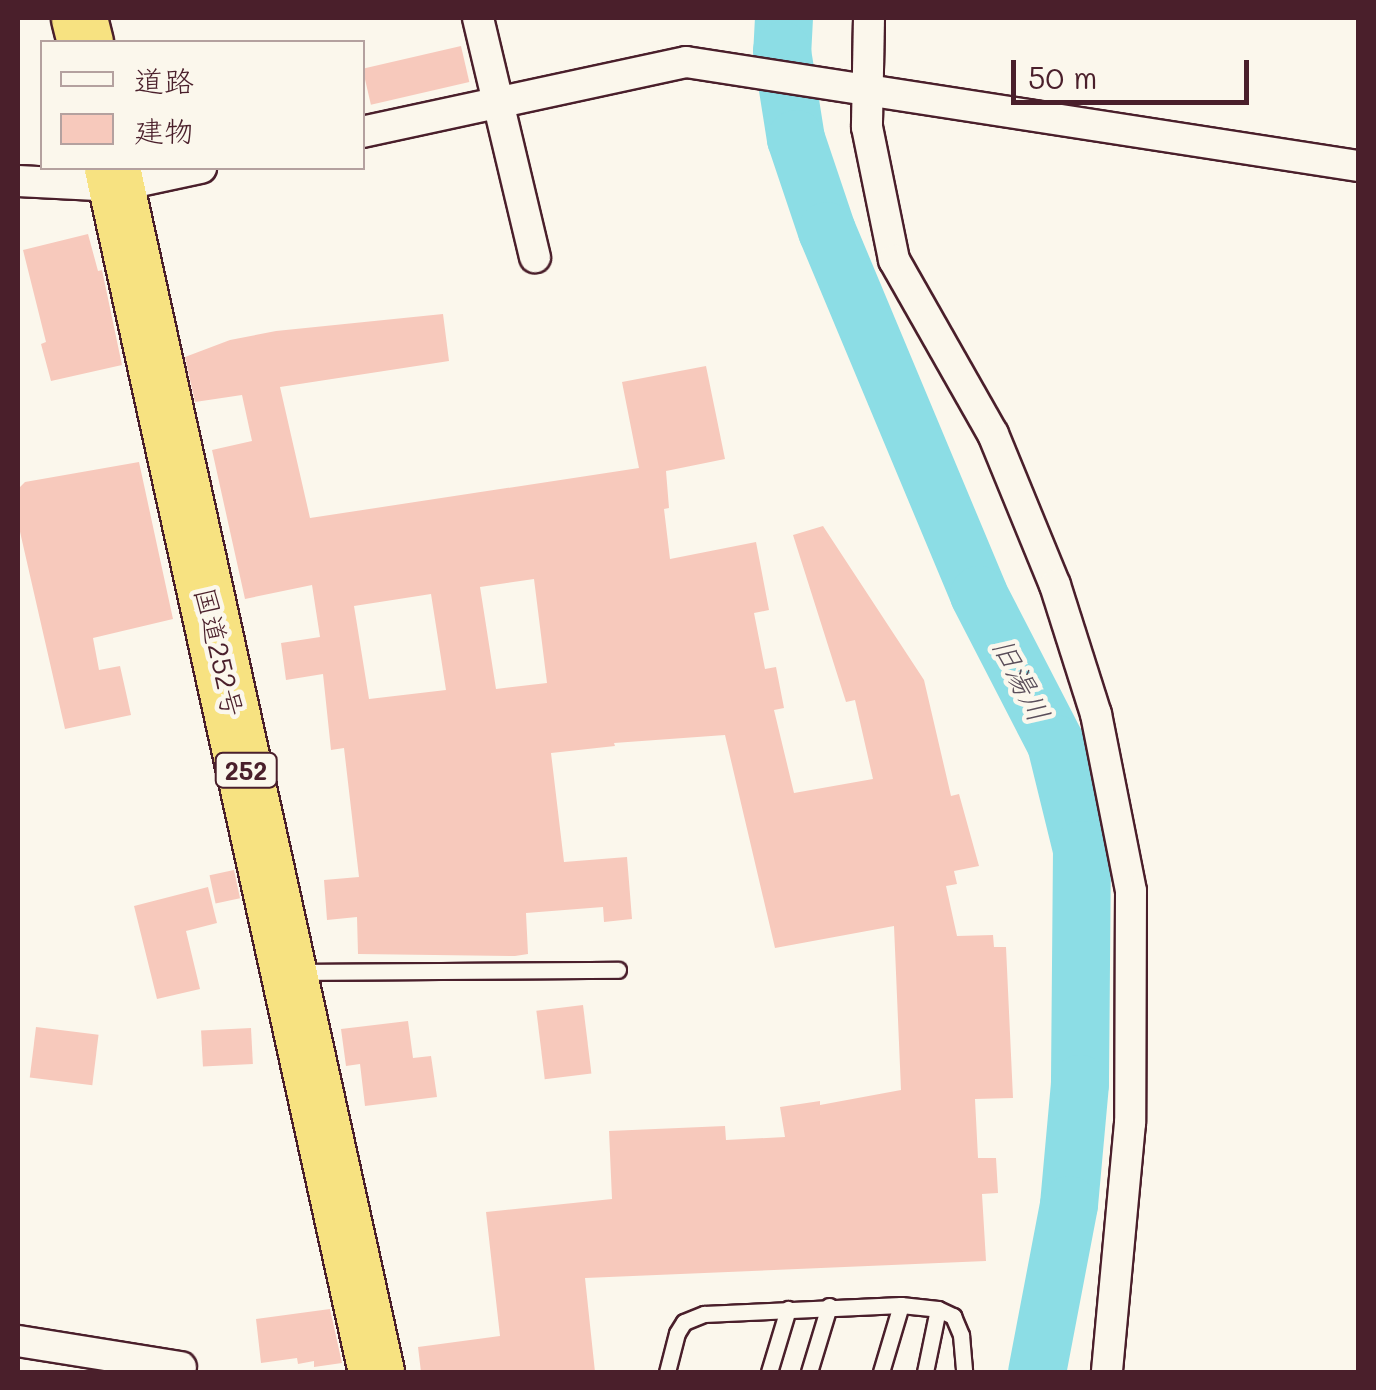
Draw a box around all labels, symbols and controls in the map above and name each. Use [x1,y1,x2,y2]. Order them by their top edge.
legend [40,40,365,170]
scale bar [1016,40,1254,102]
text: 50 m [1028,57,1098,97]
text: 道路 [134,60,194,100]
text: 建物 [134,110,194,150]
street label: 国道252号 [189,584,251,720]
water label: 旧湯川 [986,631,1058,727]
road number: 252 [214,750,278,790]

